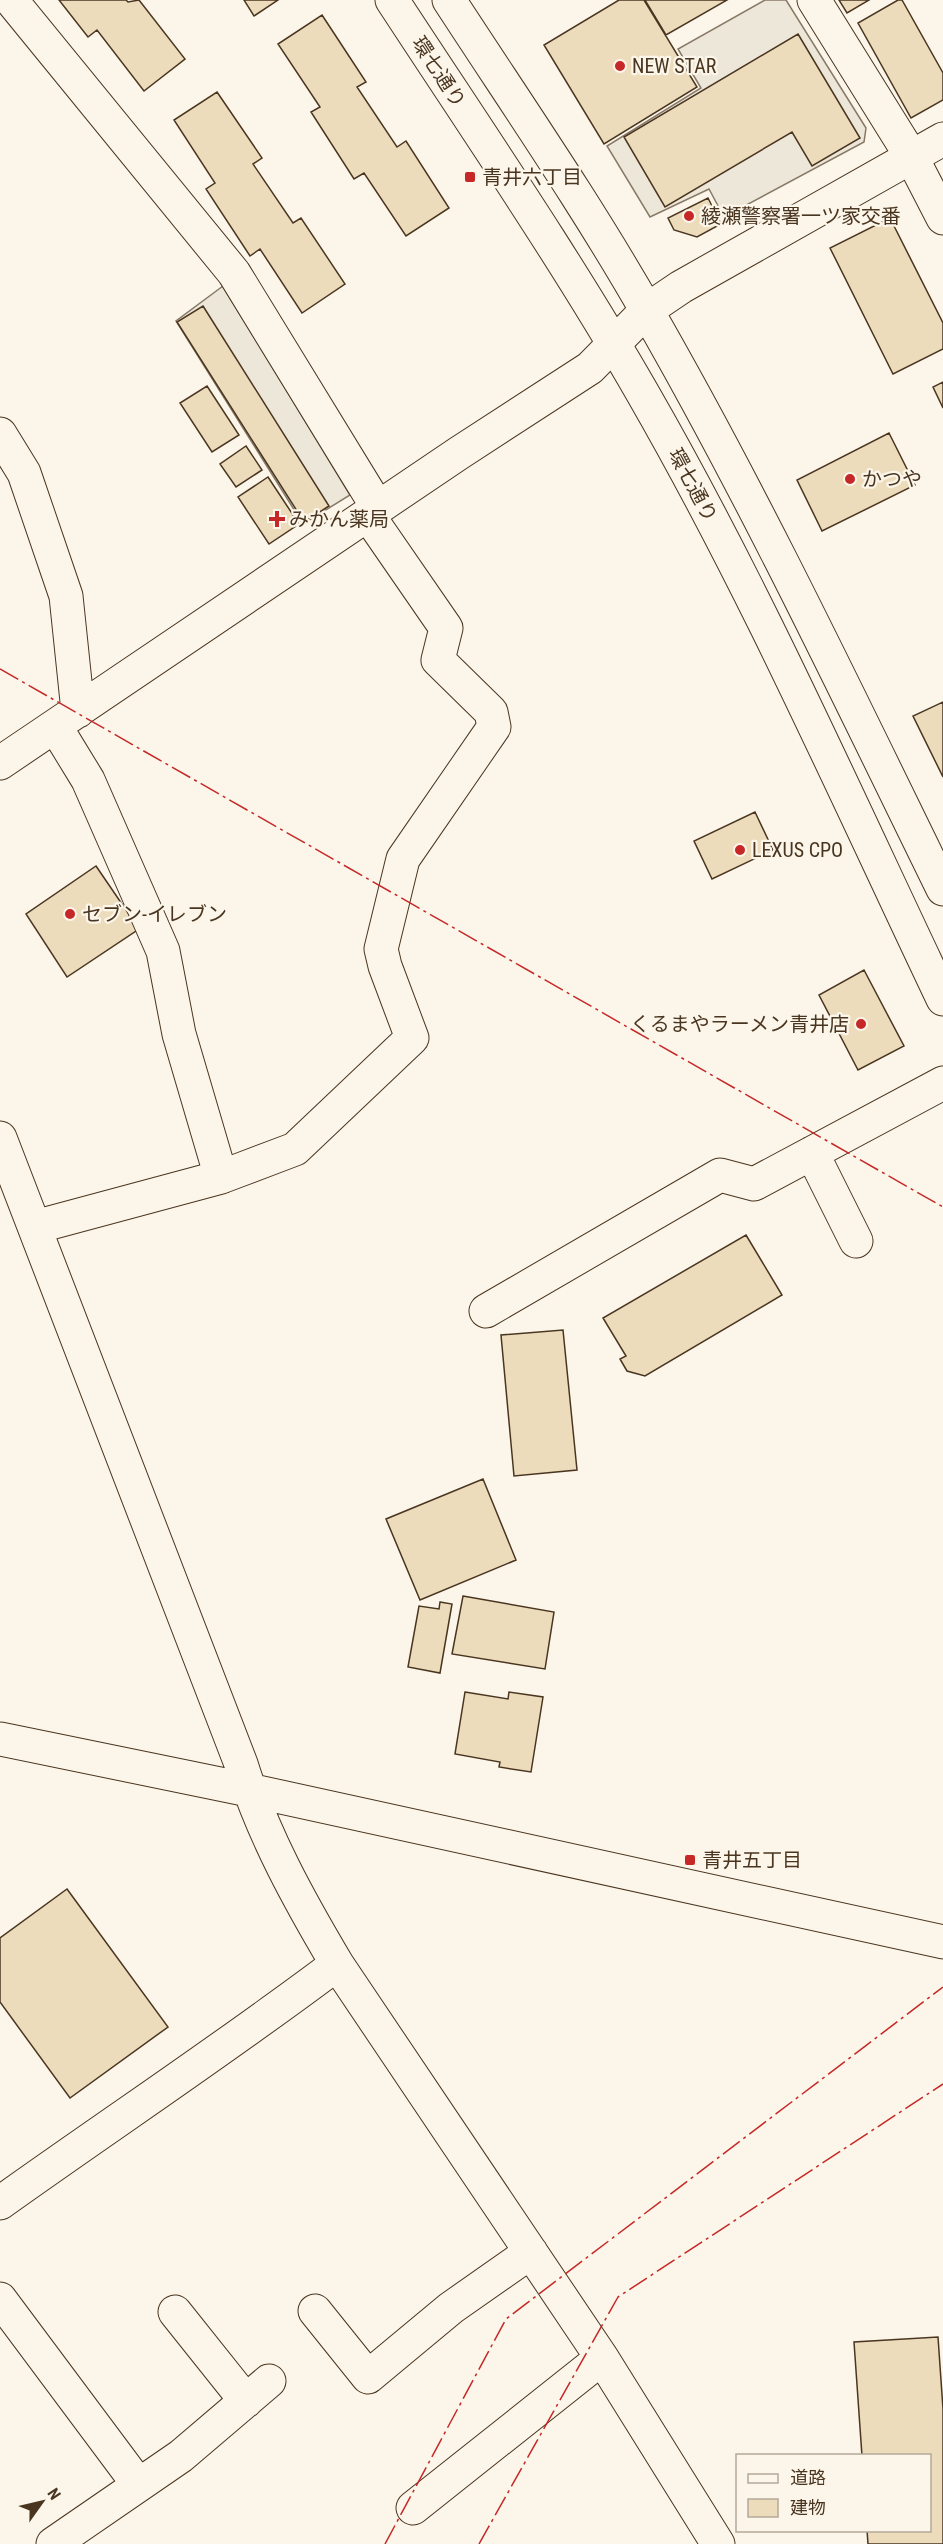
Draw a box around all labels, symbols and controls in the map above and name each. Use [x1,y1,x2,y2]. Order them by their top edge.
street label: 環七通り [407,32,471,112]
place label: NEW STAR [632,54,717,78]
marker: NEW STAR [613,59,627,73]
place label: 青井六丁目 [482,165,582,189]
marker: 青井六丁目 [463,170,477,184]
place label: 綾瀬警察署一ツ家交番 [701,204,901,228]
marker: 綾瀬警察署一ツ家交番 [682,209,696,223]
street label: 環七通り [664,444,722,526]
place label: かつや [862,467,922,491]
marker: かつや [843,472,857,486]
place label: みかん薬局 [289,507,389,531]
marker: みかん薬局 [270,512,284,526]
place label: LEXUS CPO [752,838,843,862]
marker: LEXUS CPO [733,843,747,857]
place label: セブン-イレブン [82,902,227,926]
marker: セブン-イレブン [63,907,77,921]
place label: くるまやラーメン青井店 [630,1012,849,1036]
marker: くるまやラーメン青井店 [854,1017,868,1031]
place label: 青井五丁目 [702,1848,802,1872]
marker: 青井五丁目 [683,1853,697,1867]
legend [736,2454,931,2532]
text: 道路 [790,2467,826,2488]
north arrow [12,2472,72,2532]
text: N [43,2485,65,2503]
text: 建物 [790,2497,826,2518]

